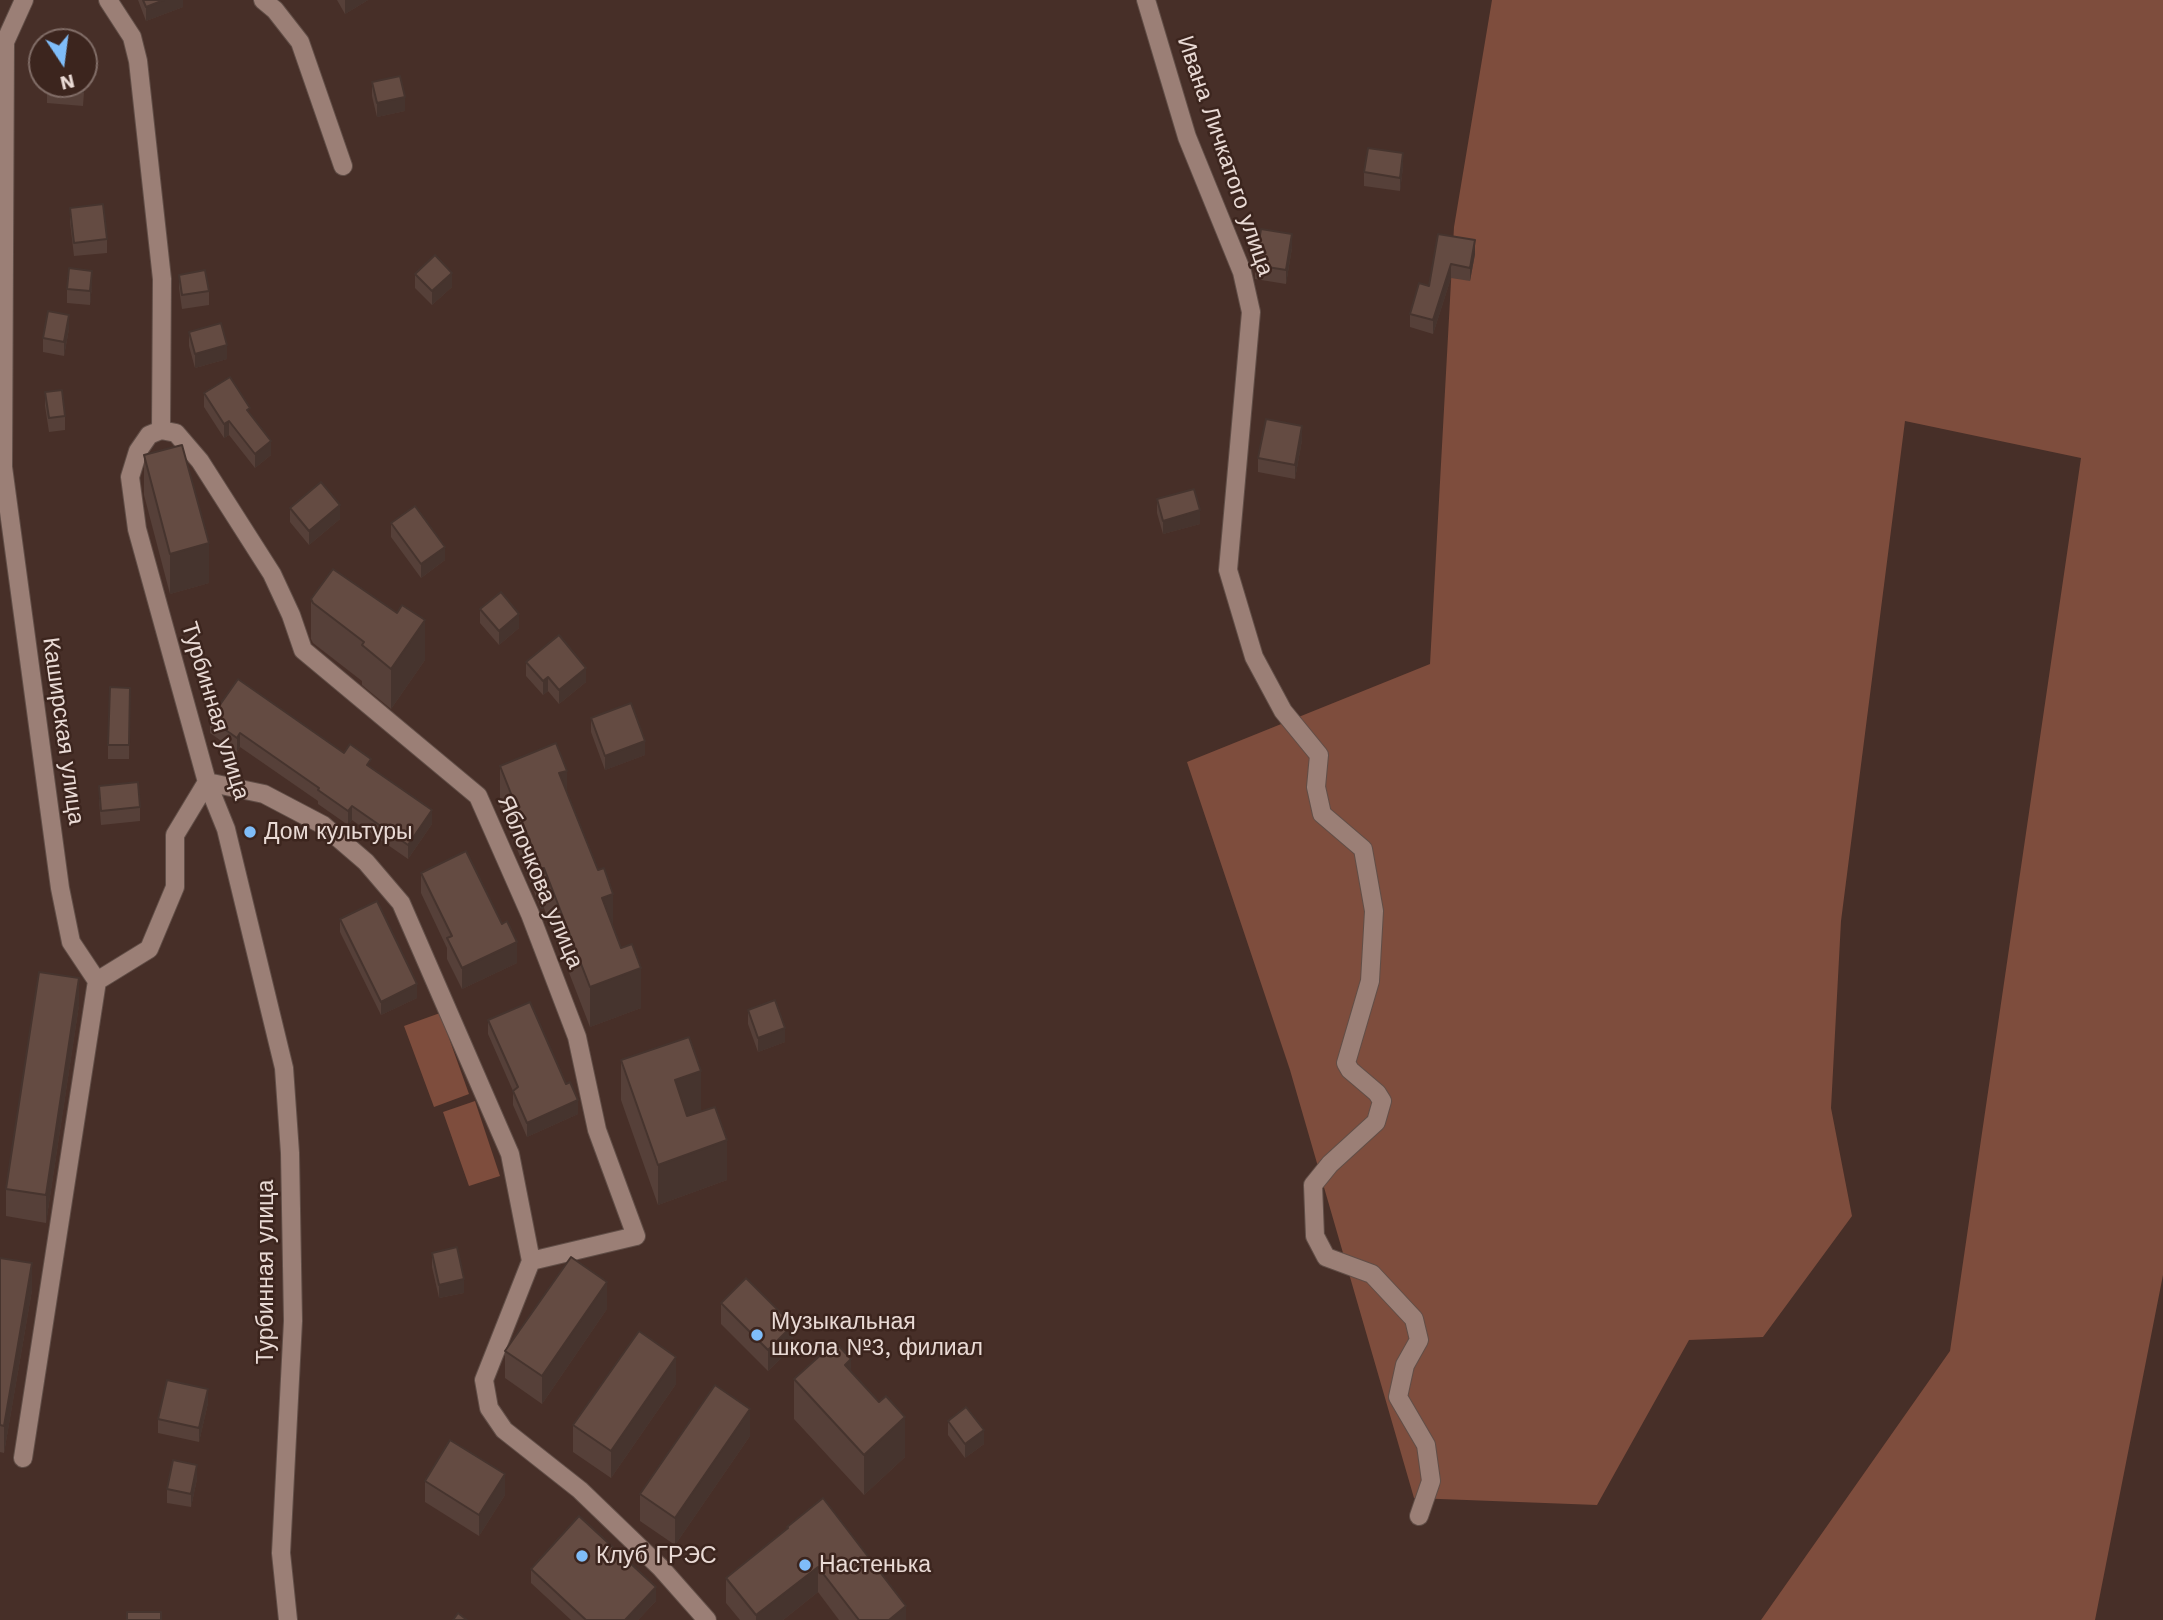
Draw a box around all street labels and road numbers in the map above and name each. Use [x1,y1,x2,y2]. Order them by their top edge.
street label: Ивана Личкатого улица [1171,32,1279,280]
street label: Турбинная улица [175,619,255,803]
street label: Каширская улица [36,636,90,826]
street label: Яблочкова улица [491,791,589,973]
street label: Турбинная улица [252,1180,280,1364]

